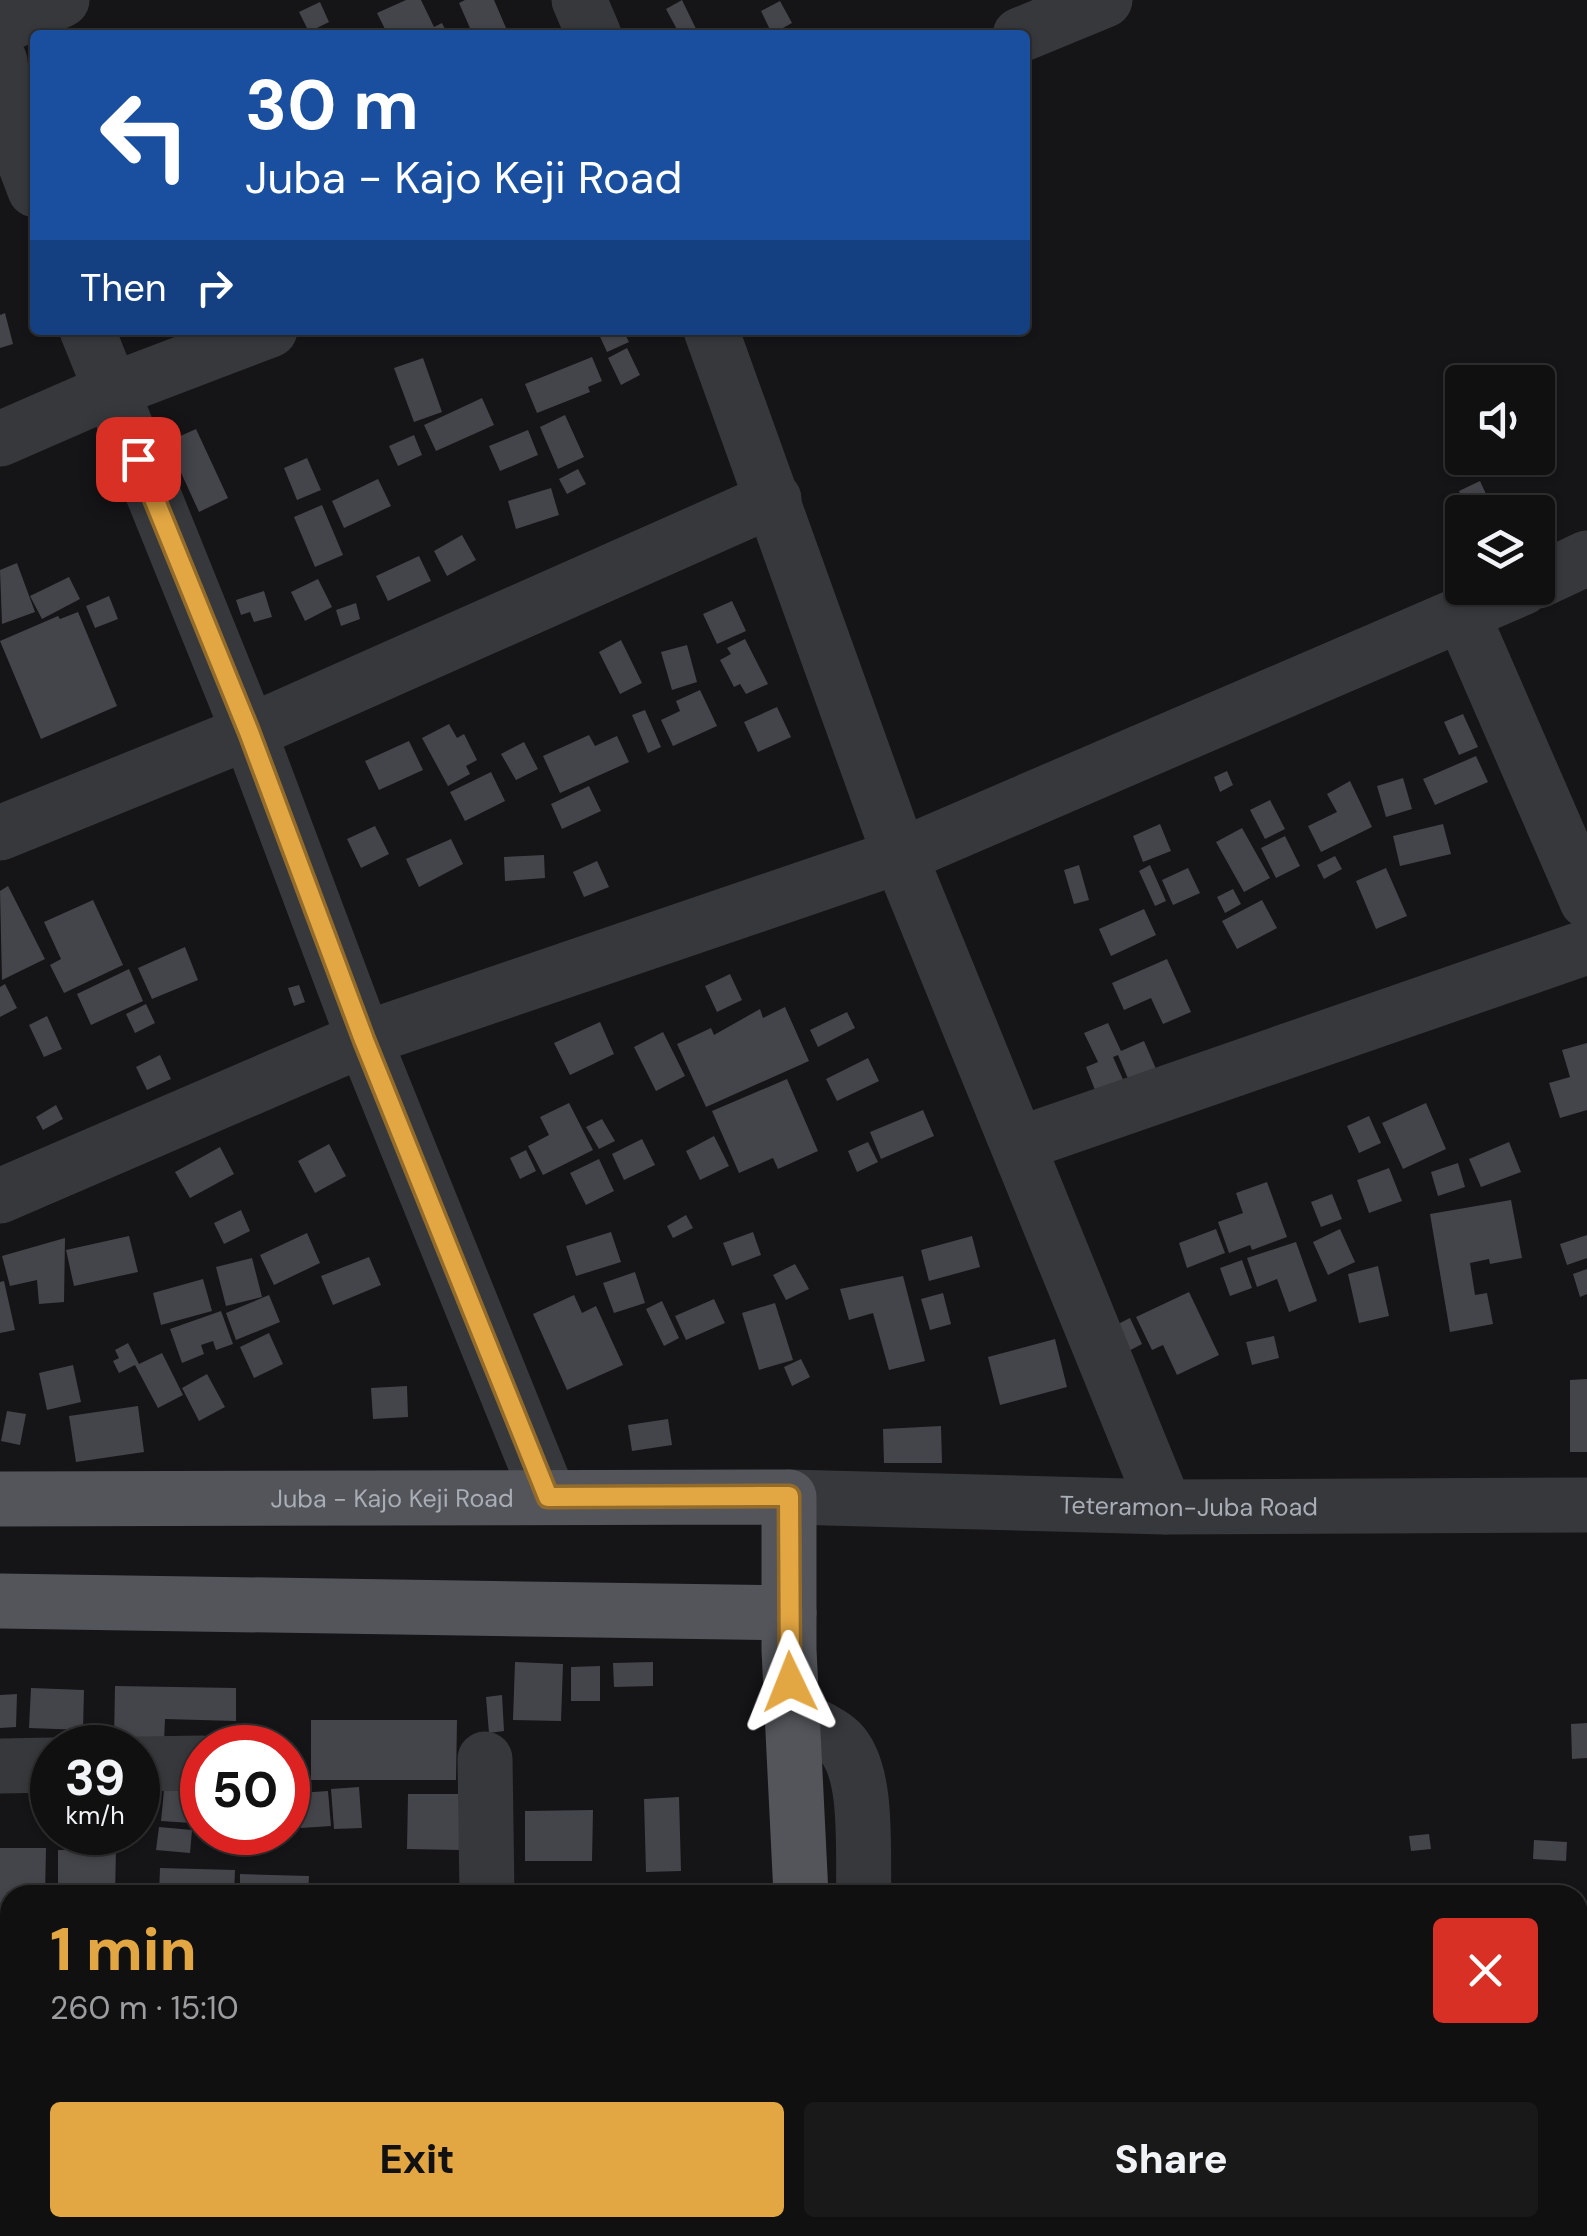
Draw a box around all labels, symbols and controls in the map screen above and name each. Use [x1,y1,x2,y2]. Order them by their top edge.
text: 30 m [245,60,419,151]
icon: left [80,70,210,200]
text: Juba - Kajo Keji Road [245,148,682,207]
icon: right [187,260,242,315]
text: Then [80,263,167,313]
map controls [1445,365,1555,605]
button: sound [1445,365,1555,475]
pin [96,417,181,502]
icon: arrive [111,432,166,487]
button: layers [1445,495,1555,605]
street label: Juba - Kajo Keji Road [270,1482,514,1515]
street label: Teteramon-Juba Road [1059,1488,1318,1524]
position arrow [738,1630,842,1734]
speed limit sign: 50 [180,1725,310,1855]
text: 39 [65,1745,125,1811]
text: km/h [65,1799,125,1832]
text: 1 min [50,1910,197,1989]
button: close [1433,1918,1538,2023]
text: 260 m · 15:10 [50,1987,239,2029]
button: Exit [50,2102,784,2217]
button: Share [804,2102,1538,2217]

